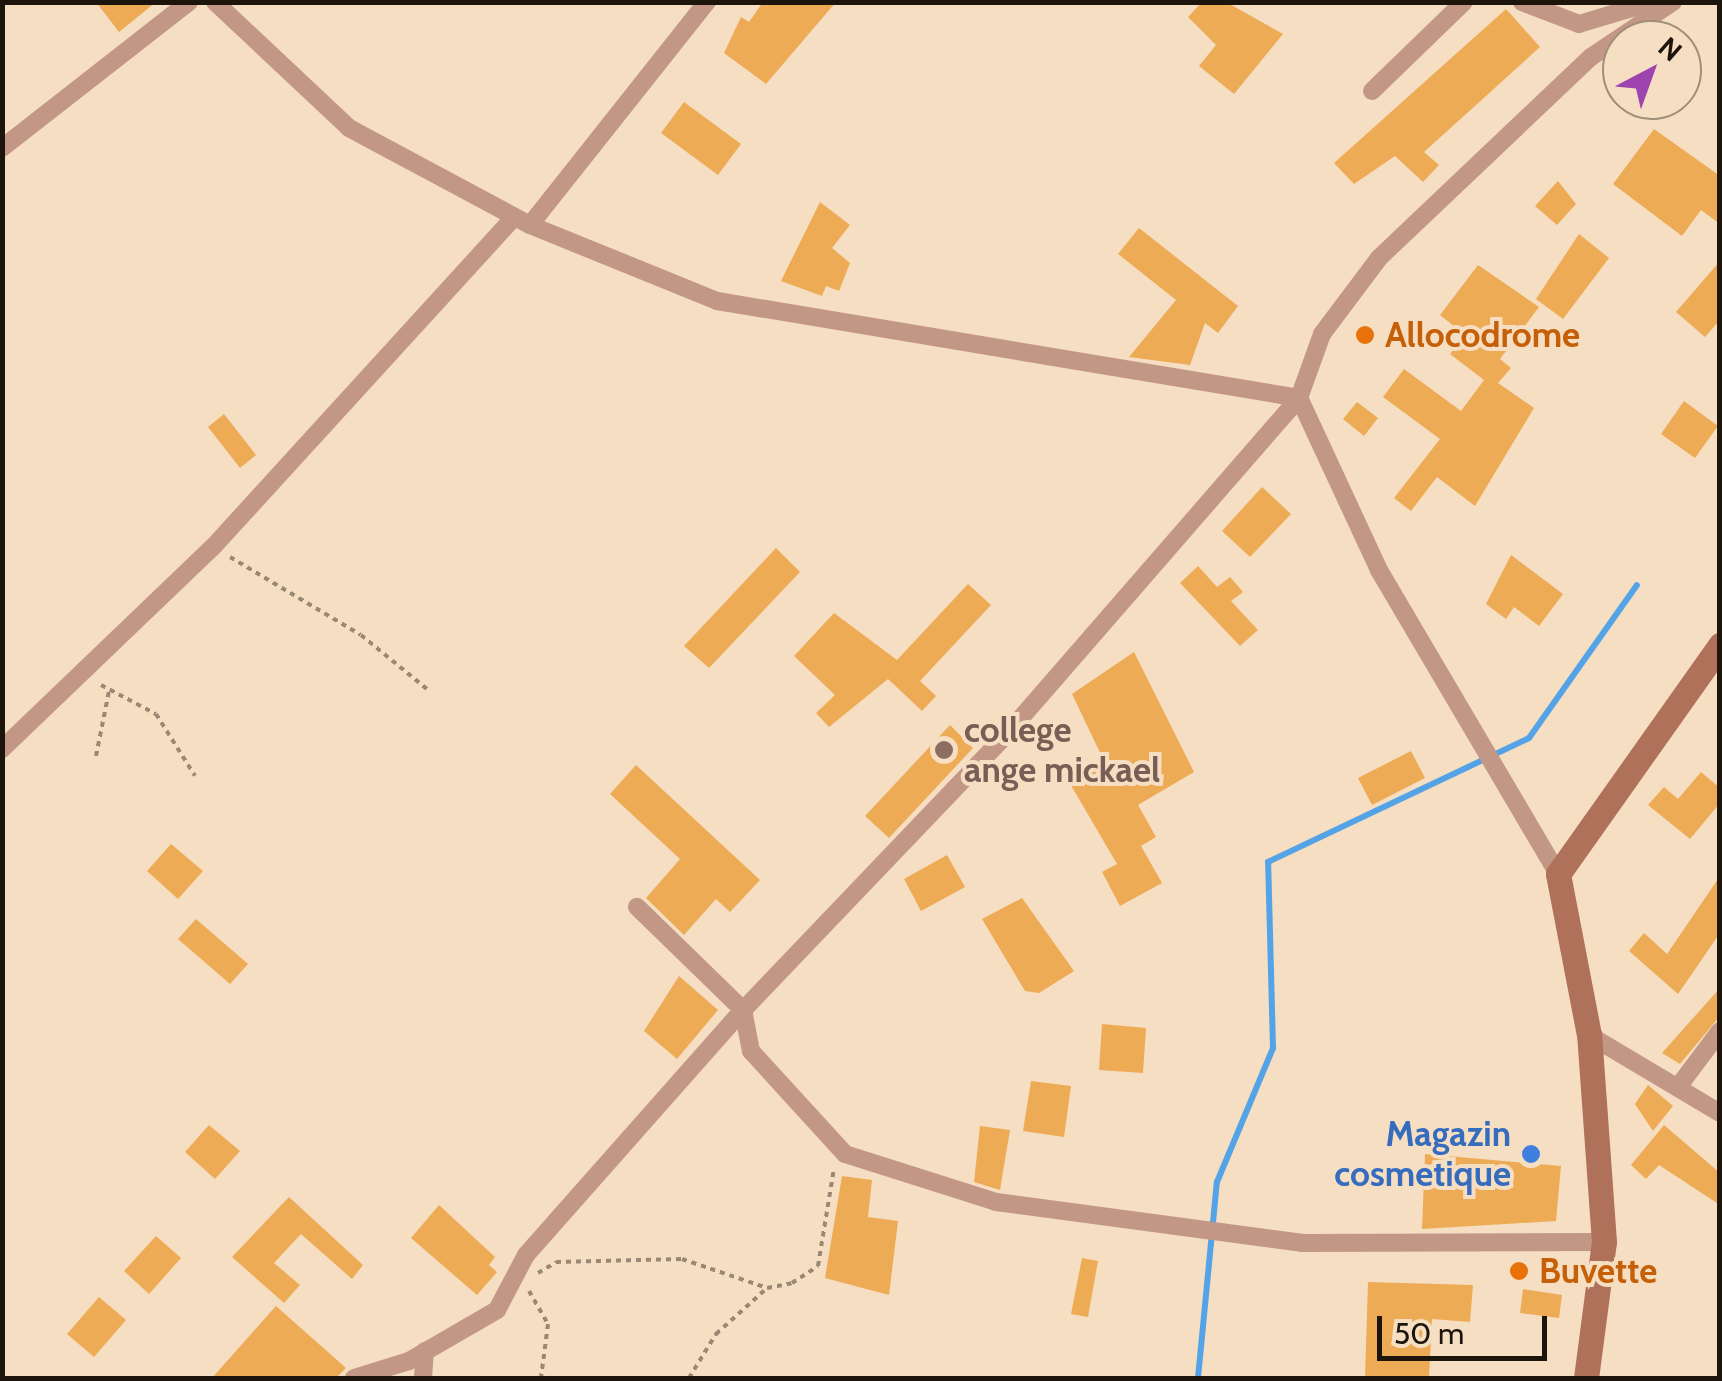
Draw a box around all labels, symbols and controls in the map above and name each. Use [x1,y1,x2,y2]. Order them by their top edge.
north arrow [1602,20,1702,120]
text: N [1652,30,1689,68]
place label: Allocodrome [1385,314,1580,356]
marker: Allocodrome [1354,324,1376,346]
place label: college ange mickael [964,709,1160,791]
marker: college ange mickael [933,739,955,761]
place label: Magazin cosmetique [1334,1113,1511,1195]
marker: Magazin cosmetique [1520,1143,1542,1165]
place label: Buvette [1539,1250,1657,1292]
marker: Buvette [1508,1260,1530,1282]
scale bar [1382,1296,1552,1358]
text: 50 m [1394,1315,1464,1352]

